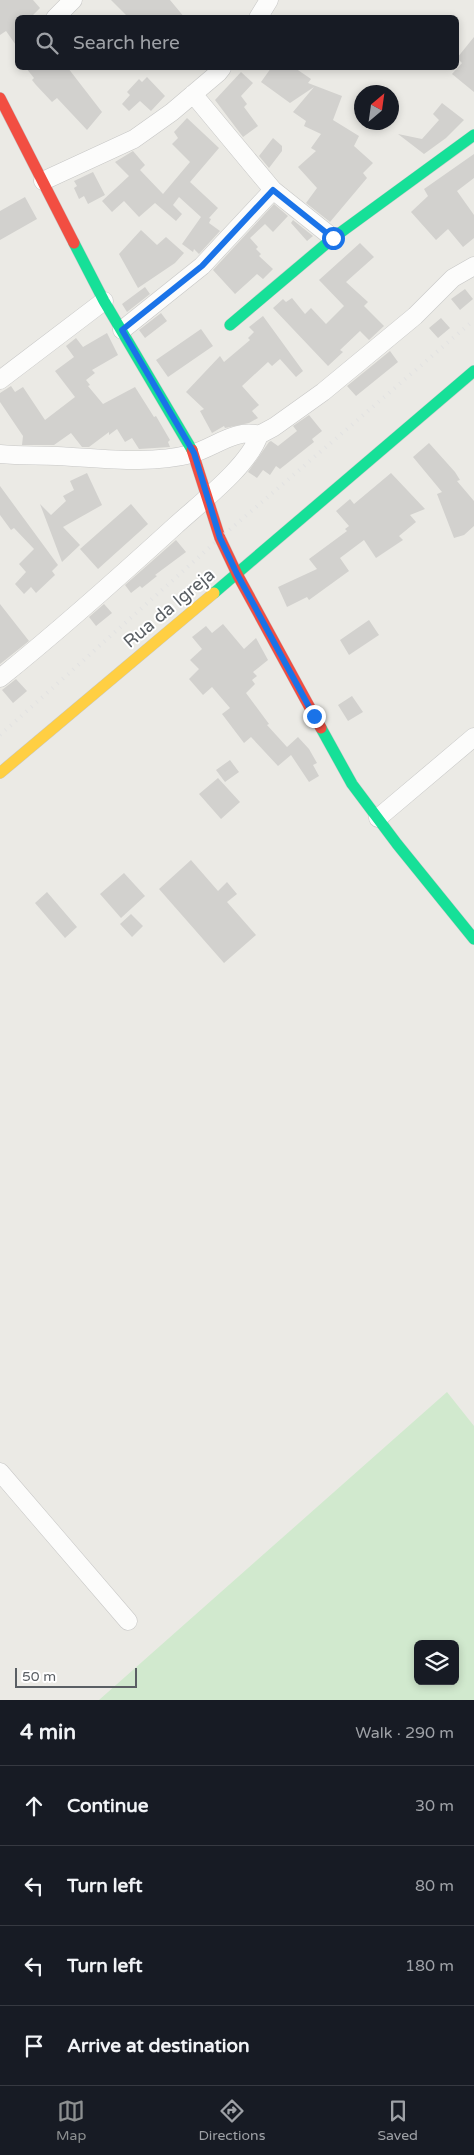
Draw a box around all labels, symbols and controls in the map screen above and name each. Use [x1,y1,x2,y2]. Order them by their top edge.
search box [15,15,459,70]
icon: search [33,29,61,57]
text: Search here [73,32,180,54]
north arrow [354,85,399,130]
route start [322,227,345,250]
street label: Rua da Igreja [119,563,219,653]
route end [303,705,326,728]
map controls [414,1640,459,1685]
button: layers [414,1640,459,1685]
scale bar [15,1665,138,1688]
text: 50 m [22,1668,56,1685]
text: 4 min [20,1720,76,1745]
text: Walk · 290 m [355,1723,454,1743]
icon: ahead [20,1792,48,1820]
text: Continue [67,1795,149,1817]
text: 30 m [415,1796,454,1816]
icon: left [20,1872,48,1900]
text: Turn left [67,1875,143,1897]
text: 80 m [415,1876,454,1896]
icon: left [20,1952,48,1980]
text: Turn left [67,1955,143,1977]
text: 180 m [405,1956,454,1976]
icon: arrive [20,2032,48,2060]
text: Arrive at destination [67,2035,250,2057]
tab: Map [56,2097,86,2144]
tab: Directions [198,2097,265,2144]
tab: Saved [377,2097,418,2144]

